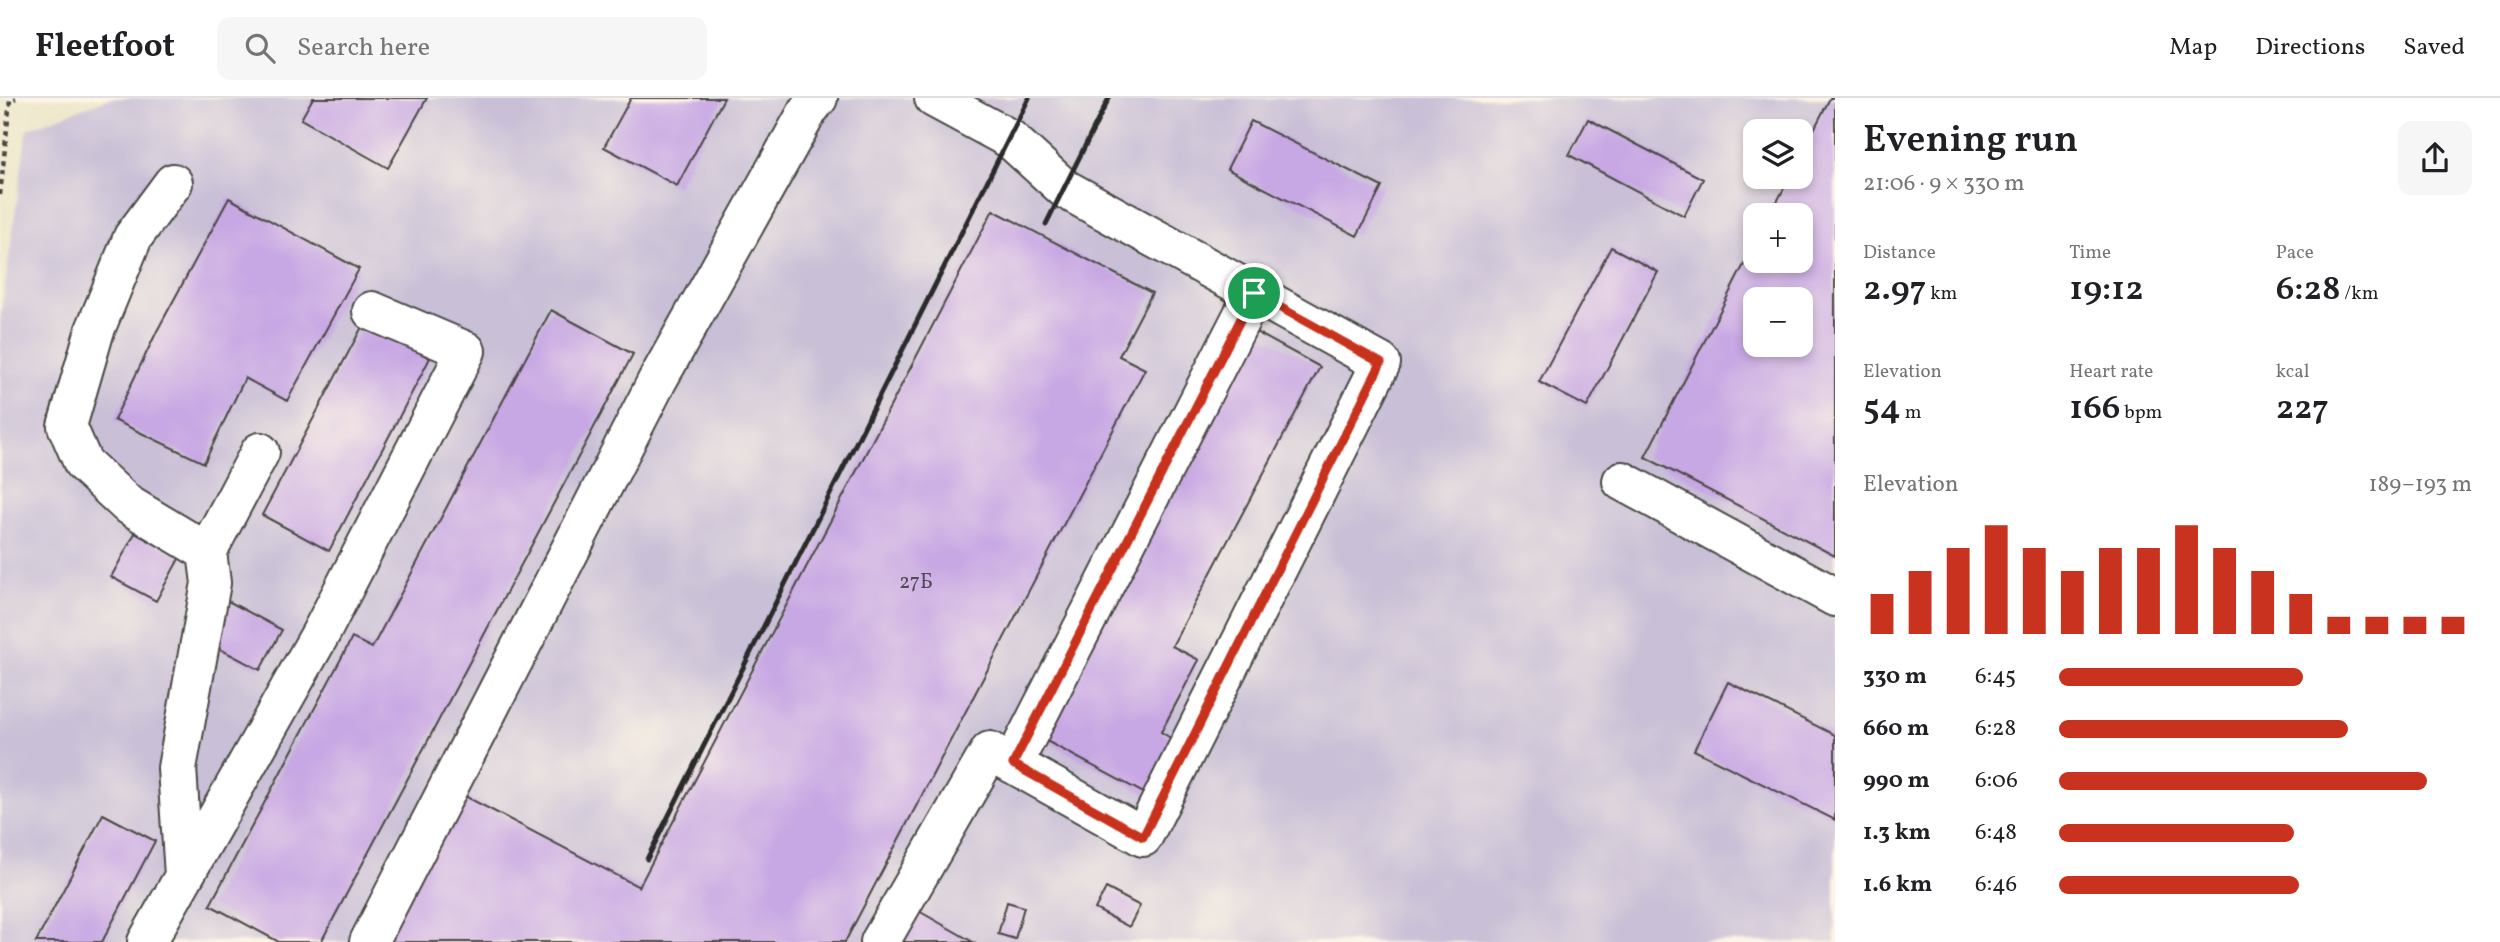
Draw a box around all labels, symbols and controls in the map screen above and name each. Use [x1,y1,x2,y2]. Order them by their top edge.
search box [217,17,707,80]
text: Fleetfoot [35,25,175,71]
icon: search [241,29,279,67]
text: Search here [297,30,430,66]
text: Map [2169,31,2217,65]
text: Directions [2255,31,2365,65]
text: Saved [2403,31,2465,65]
text: Evening run [1863,115,2078,168]
map controls [1743,119,1813,357]
button: layers [1743,119,1813,189]
button: share [2398,121,2472,195]
text: 21:06 · 9 × 330 m [1863,168,2025,200]
button: + [1743,203,1813,273]
text: Distance [1863,240,1936,266]
text: Time [2069,240,2111,266]
text: Pace [2276,240,2314,266]
pin [1224,263,1284,323]
text: 2.97 [1863,266,1926,314]
text: 19:12 [2069,266,2144,314]
text: 6:28 [2276,266,2341,314]
icon: arrive [1235,274,1273,312]
text: km [1926,281,1957,307]
text: /km [2341,281,2378,307]
button: − [1743,287,1813,357]
text: Elevation [1863,359,1942,385]
text: Heart rate [2069,359,2153,385]
text: kcal [2276,359,2309,385]
text: 54 [1863,385,1901,433]
text: 166 [2069,385,2120,433]
text: 227 [2276,385,2329,433]
text: m [1901,400,1922,426]
text: bpm [2120,400,2162,426]
text: Elevation [1863,469,1959,501]
text: 189–193 m [2369,469,2472,501]
house number: 27Б [899,568,933,597]
text: 330 m [1863,661,1927,693]
text: 6:45 [1975,661,2016,693]
text: 660 m [1863,713,1929,745]
text: 6:28 [1975,713,2016,745]
text: 990 m [1863,765,1930,797]
text: 6:06 [1975,765,2018,797]
text: 1.3 km [1863,817,1931,849]
text: 6:48 [1975,817,2017,849]
text: 1.6 km [1863,869,1932,901]
text: 6:46 [1975,869,2017,901]

